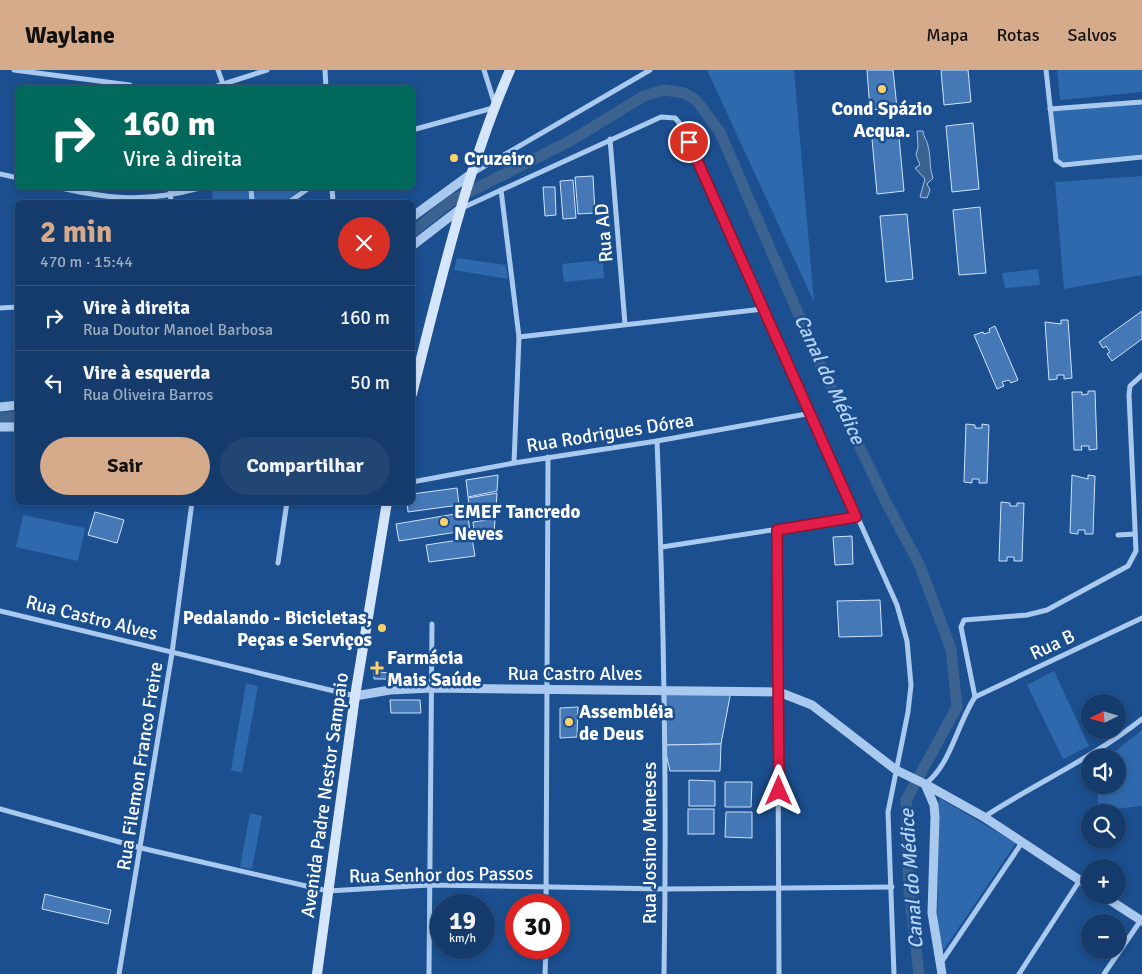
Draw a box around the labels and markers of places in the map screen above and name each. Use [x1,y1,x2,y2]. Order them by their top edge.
marker: Cond Spázio Acqua. [876,83,888,95]
place label: Cond Spázio Acqua. [832,97,933,143]
pin [668,121,710,163]
place label: Cruzeiro [464,147,534,171]
marker: Cruzeiro [448,152,460,164]
place label: EMEF Tancredo Neves [454,500,580,546]
marker: EMEF Tancredo Neves [438,516,450,528]
place label: Pedalando - Bicicletas, Peças e Serviços [183,606,372,652]
marker: Pedalando - Bicicletas, Peças e Serviços [376,622,388,634]
place label: Farmácia Mais Saúde [387,646,481,692]
marker: Farmácia Mais Saúde [371,662,383,674]
place label: Assembléia de Deus [579,700,674,746]
marker: Assembléia de Deus [563,716,575,728]

